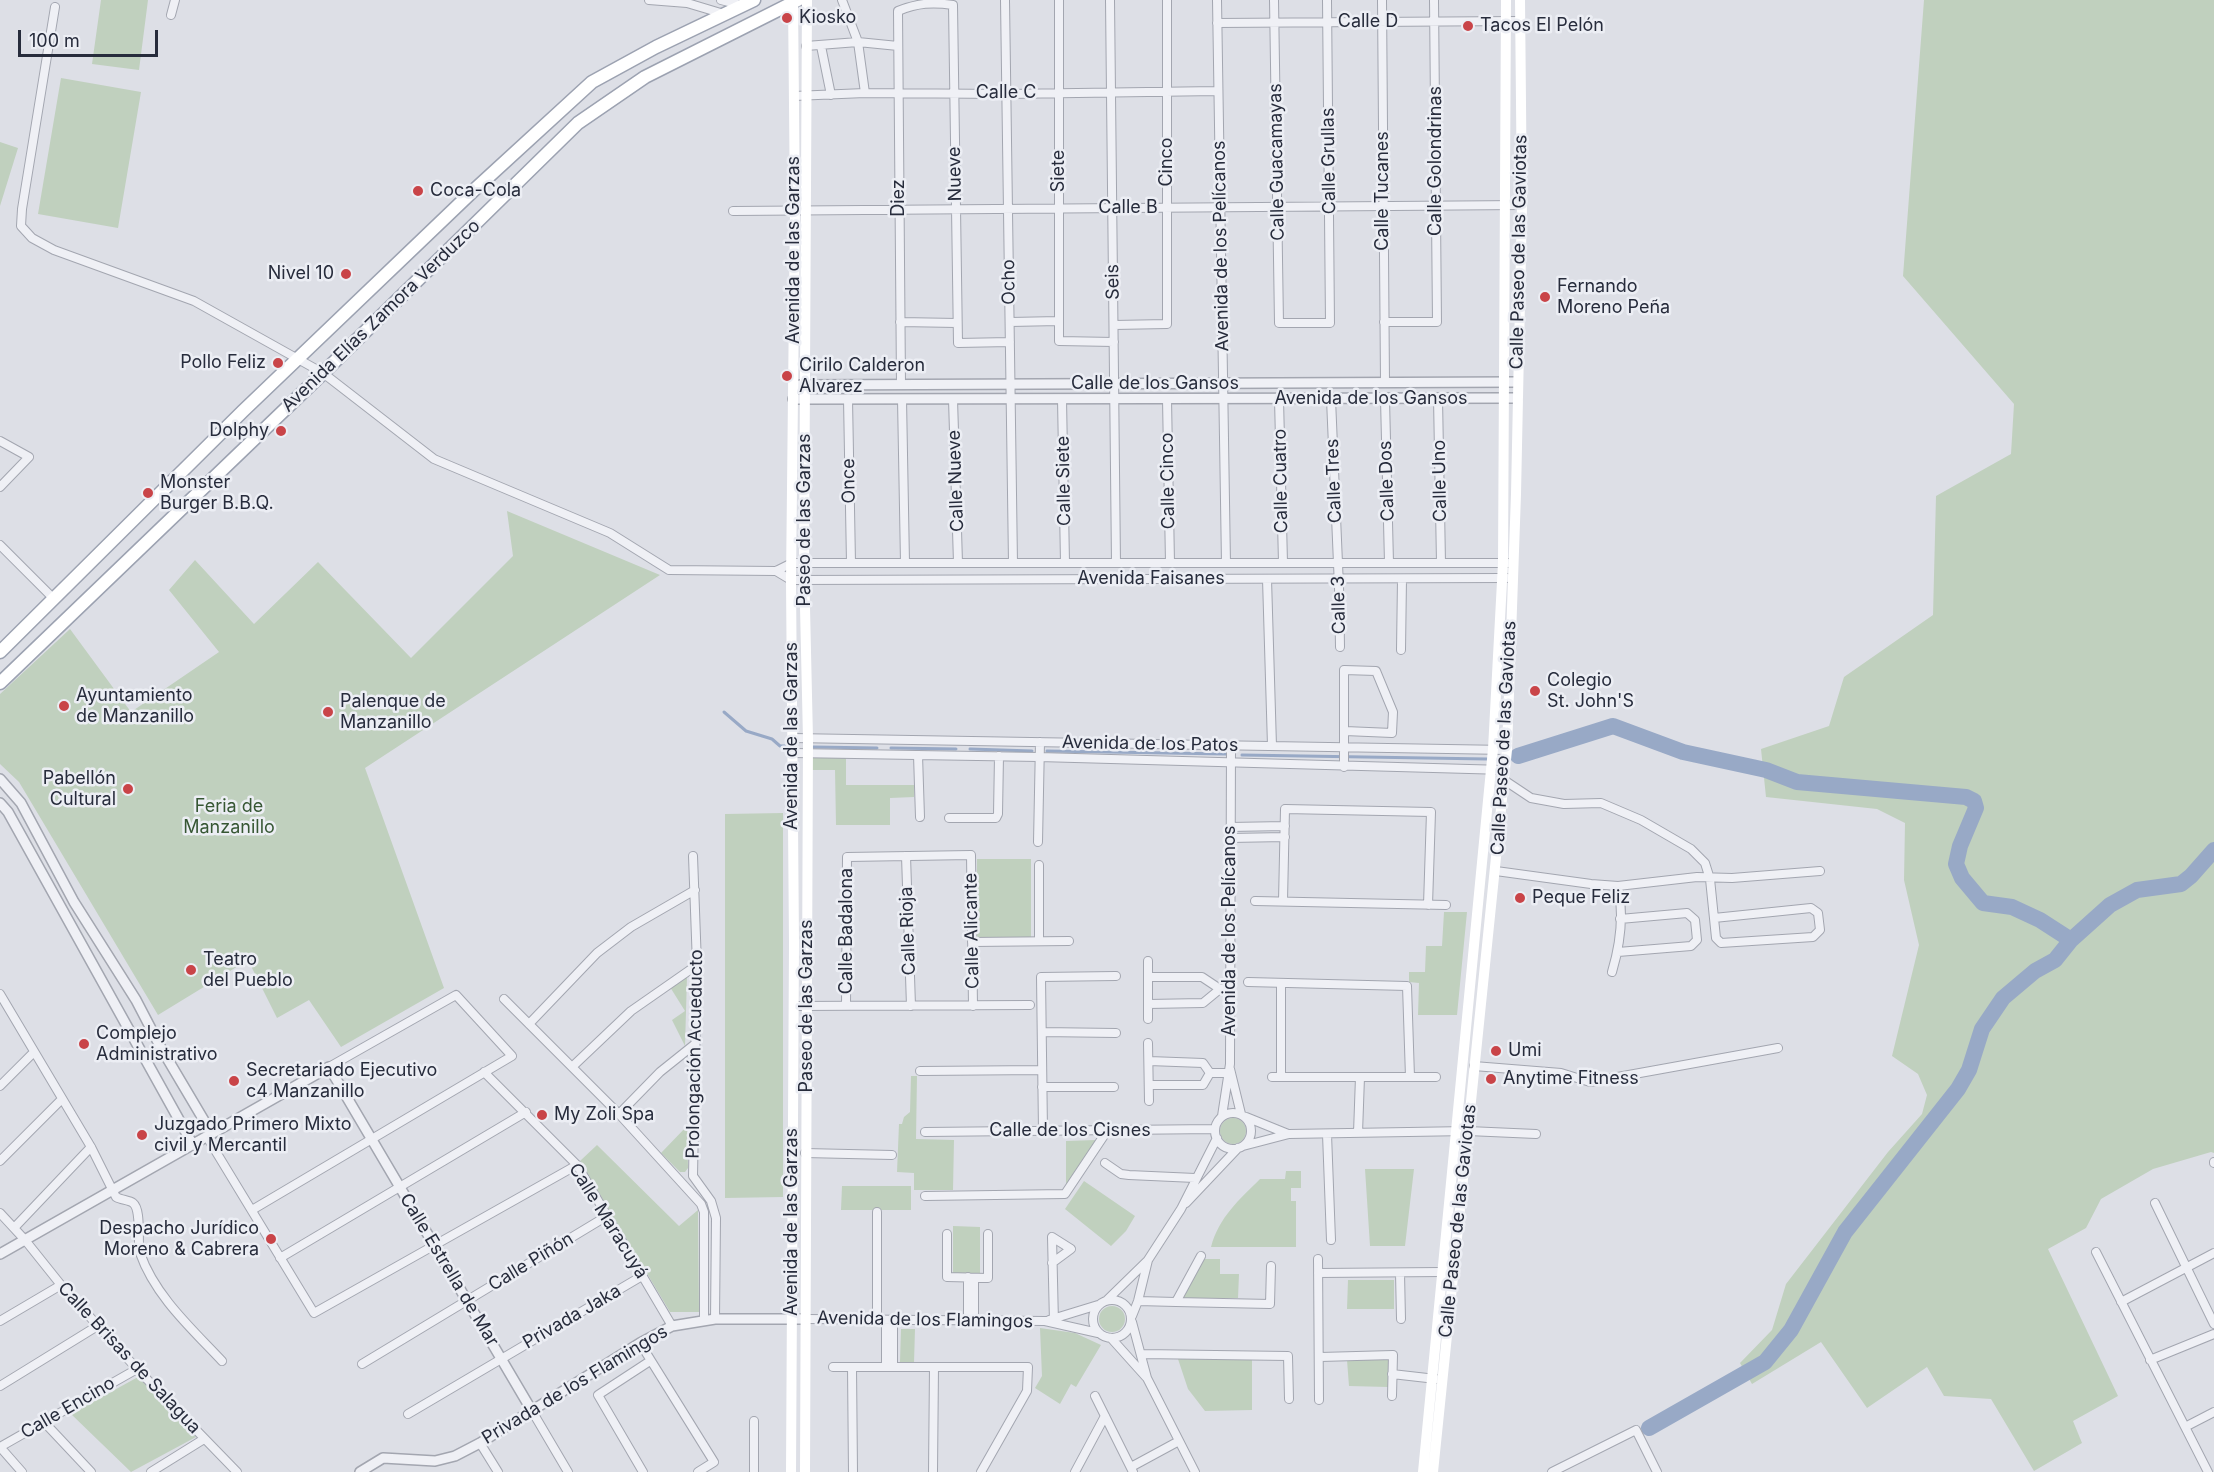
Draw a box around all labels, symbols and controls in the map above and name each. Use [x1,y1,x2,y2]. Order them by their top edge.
place label: Kiosko [799,7,856,29]
marker: Kiosko [780,11,794,25]
street label: Calle D [1338,11,1398,33]
place label: Tacos El Pelón [1480,15,1604,37]
scale bar [21,18,160,56]
marker: Tacos El Pelón [1461,19,1475,33]
text: 100 m [29,30,80,51]
street label: Calle C [976,82,1036,104]
street label: Calle Guacamayas [1265,83,1289,241]
street label: Calle Golondrinas [1425,86,1447,236]
street label: Calle Grullas [1317,107,1341,215]
street label: Calle Tucanes [1372,131,1394,251]
street label: Calle Paseo de las Gaviotas [1506,134,1532,370]
street label: Cinco [1156,137,1178,187]
street label: Avenida de los Pelícanos [1208,140,1234,352]
street label: Nueve [944,147,966,201]
street label: Siete [1048,150,1070,192]
street label: Avenida de las Garzas [783,156,805,344]
street label: Diez [888,179,910,217]
place label: Coca-Cola [430,180,521,202]
marker: Coca-Cola [411,184,425,198]
street label: Calle B [1098,197,1158,219]
street label: Avenida Elías Zamora Verduzco [277,215,485,417]
street label: Ocho [998,259,1020,305]
place label: Nivel 10 [268,263,334,285]
street label: Seis [1102,264,1124,300]
marker: Nivel 10 [339,267,353,281]
place label: Fernando Moreno Peña [1557,276,1670,318]
marker: Fernando Moreno Peña [1538,290,1552,304]
place label: Pollo Feliz [180,352,266,374]
place label: Cirilo Calderon Alvarez [799,355,925,398]
marker: Pollo Feliz [271,356,285,370]
marker: Cirilo Calderon Alvarez [780,369,794,383]
street label: Calle de los Gansos [1071,373,1239,395]
street label: Avenida de los Gansos [1275,388,1467,410]
place label: Dolphy [209,420,269,442]
marker: Dolphy [274,424,288,438]
street label: Calle Cuatro [1269,429,1293,533]
street label: Calle Nueve [943,430,969,532]
street label: Calle Cinco [1156,432,1180,530]
street label: Paseo de las Garzas [794,434,816,606]
street label: Calle Siete [1052,436,1076,526]
street label: Calle Tres [1322,438,1346,524]
street label: Calle Dos [1375,440,1399,522]
street label: Calle Uno [1428,440,1452,522]
street label: Once [838,458,860,504]
place label: Monster Burger B.B.Q. [160,472,274,514]
marker: Monster Burger B.B.Q. [141,486,155,500]
street label: Avenida Faisanes [1077,568,1225,590]
street label: Calle 3 [1328,575,1350,635]
street label: Calle Paseo de las Gaviotas [1487,620,1521,856]
street label: Avenida de las Garzas [781,642,803,830]
place label: Colegio St. John'S [1547,670,1634,712]
marker: Colegio St. John'S [1528,684,1542,698]
place label: Ayuntamiento de Manzanillo [76,685,194,728]
place label: Palenque de Manzanillo [340,691,446,734]
marker: Ayuntamiento de Manzanillo [57,699,71,713]
marker: Palenque de Manzanillo [321,705,335,719]
street label: Avenida de los Patos [1062,732,1238,756]
place label: Pabellón Cultural [43,768,116,810]
marker: Pabellón Cultural [121,782,135,796]
park label: Feria de Manzanillo [183,796,275,838]
street label: Avenida de los Pelícanos [1219,825,1241,1037]
street label: Calle Badalona [836,868,858,994]
street label: Calle Alicante [960,873,984,989]
street label: Calle Rioja [896,886,920,976]
place label: Peque Feliz [1532,887,1630,909]
marker: Peque Feliz [1513,891,1527,905]
street label: Paseo de las Garzas [796,920,818,1092]
place label: Teatro del Pueblo [203,949,293,992]
street label: Prolongación Acueducto [682,949,708,1159]
marker: Teatro del Pueblo [184,963,198,977]
place label: Complejo Administrativo [96,1023,218,1066]
marker: Complejo Administrativo [77,1037,91,1051]
place label: Umi [1508,1040,1542,1062]
marker: Umi [1489,1044,1503,1058]
place label: Secretariado Ejecutivo c4 Manzanillo [246,1060,437,1102]
place label: Anytime Fitness [1503,1068,1639,1090]
marker: Anytime Fitness [1484,1072,1498,1086]
marker: Secretariado Ejecutivo c4 Manzanillo [227,1074,241,1088]
street label: Calle Paseo de las Gaviotas [1435,1103,1481,1339]
place label: My Zoli Spa [554,1104,654,1126]
marker: My Zoli Spa [535,1108,549,1122]
place label: Juzgado Primero Mixto civil y Mercantil [154,1114,351,1156]
street label: Calle de los Cisnes [989,1120,1151,1142]
marker: Juzgado Primero Mixto civil y Mercantil [135,1128,149,1142]
street label: Avenida de las Garzas [781,1128,803,1316]
street label: Calle Maracuyá [564,1159,652,1283]
street label: Calle Estrella de Mar [395,1190,503,1350]
place label: Despacho Jurídico Moreno & Cabrera [99,1218,259,1260]
street label: Calle Piñón [485,1228,577,1296]
marker: Despacho Jurídico Moreno & Cabrera [264,1232,278,1246]
street label: Calle Brisas de Salagua [53,1278,205,1438]
street label: Privada Jaka [519,1280,625,1354]
street label: Avenida de los Flamingos [817,1307,1033,1333]
street label: Privada de los Flamingos [478,1321,672,1449]
street label: Calle Encino [17,1372,119,1444]

